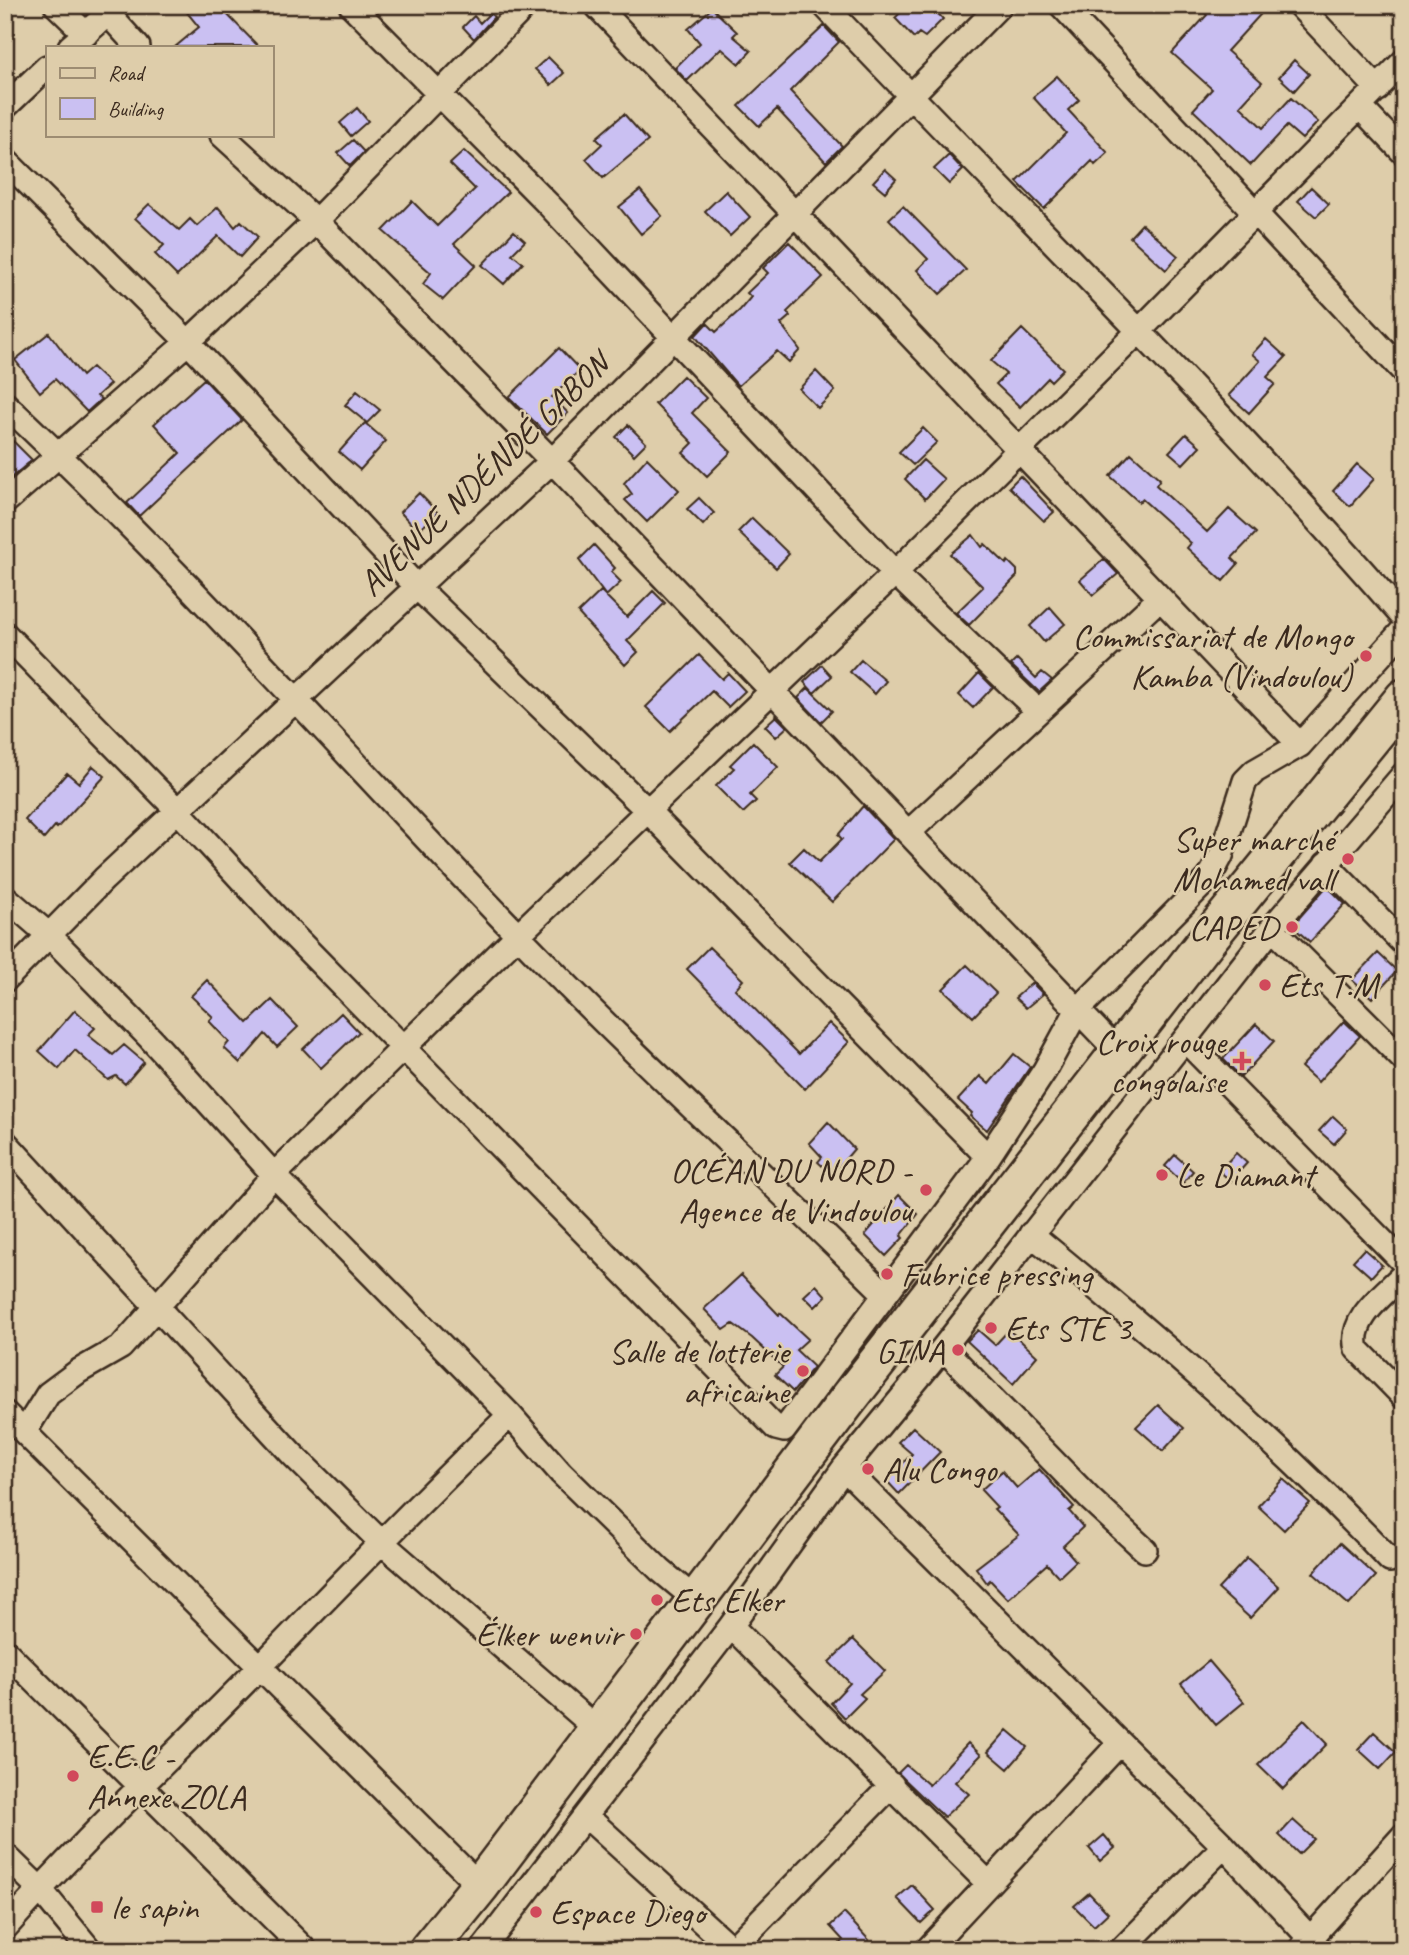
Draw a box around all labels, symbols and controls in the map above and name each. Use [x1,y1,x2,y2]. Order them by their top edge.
legend [46,46,273,136]
text: Road [108,60,147,86]
text: Building [108,96,165,122]
street label: AVENUE NDÉNDÉ GABON [349,339,623,606]
place label: Commissariat de Mongo Kamba (Vindoulou) [1072,614,1356,699]
marker: Commissariat de Mongo Kamba (Vindoulou) [1358,648,1374,664]
place label: Super marché Mohamed vall [1173,817,1340,902]
marker: Super marché Mohamed vall [1340,851,1356,867]
place label: CAPED [1189,905,1281,950]
marker: CAPED [1284,919,1300,935]
place label: Ets T.M [1279,963,1380,1008]
marker: Ets T.M [1257,977,1273,993]
place label: Croix rouge congolaise [1096,1019,1229,1104]
marker: Croix rouge congolaise [1232,1051,1252,1071]
place label: OCÉAN DU NORD - Agence de Vindoulou [670,1148,914,1233]
place label: Le Diamant [1176,1153,1319,1198]
marker: Le Diamant [1154,1167,1170,1183]
marker: OCÉAN DU NORD - Agence de Vindoulou [918,1182,934,1198]
place label: Fubrice pressing [901,1252,1095,1297]
marker: Fubrice pressing [879,1266,895,1282]
place label: Ets STE 3 [1005,1306,1133,1351]
marker: Ets STE 3 [983,1320,999,1336]
place label: GINA [876,1328,945,1373]
place label: Salle de lotterie africaine [608,1329,792,1414]
marker: GINA [950,1342,966,1358]
marker: Salle de lotterie africaine [795,1363,811,1379]
place label: Alu Congo [882,1447,998,1492]
marker: Alu Congo [860,1461,876,1477]
place label: Ets Elker [671,1578,786,1623]
marker: Ets Elker [649,1592,665,1608]
place label: Élker wenvir [476,1612,625,1657]
marker: Élker wenvir [628,1626,644,1642]
place label: E.E.C - Annexe ZOLA [87,1734,247,1819]
marker: E.E.C - Annexe ZOLA [65,1768,81,1784]
place label: le sapin [111,1885,200,1930]
place label: Espace Diego [550,1890,708,1935]
marker: le sapin [89,1899,105,1915]
marker: Espace Diego [528,1904,544,1920]

